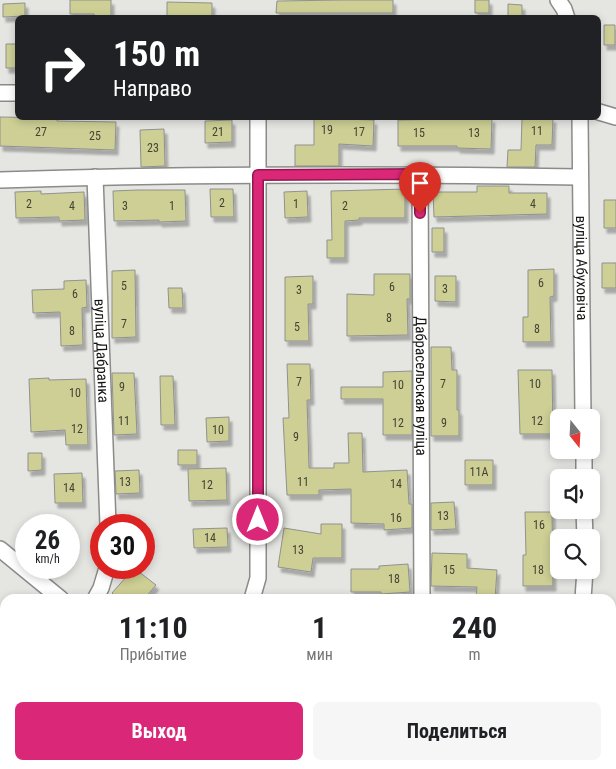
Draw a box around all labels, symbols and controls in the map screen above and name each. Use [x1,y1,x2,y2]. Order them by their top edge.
text: 150 m [113,34,200,75]
icon: right [30,35,95,100]
text: Направо [113,76,192,101]
house number: 19 [321,123,333,137]
house number: 11 [531,124,543,138]
house number: 27 [35,125,47,139]
house number: 21 [212,125,224,139]
house number: 17 [353,125,365,139]
house number: 15 [413,126,425,140]
house number: 13 [468,126,480,140]
house number: 25 [89,129,101,143]
house number: 23 [147,141,159,155]
pin [399,162,441,213]
icon: arrive [406,169,434,197]
house number: 2 [219,196,225,210]
house number: 2 [26,197,32,211]
house number: 1 [293,197,299,211]
house number: 4 [530,197,536,211]
house number: 4 [69,199,75,213]
house number: 3 [122,199,128,213]
house number: 1 [169,199,175,213]
house number: 2 [342,199,348,213]
street label: вуліца Абуховіча [572,216,591,320]
house number: 6 [538,276,544,290]
house number: 5 [121,279,127,293]
house number: 6 [389,280,395,294]
house number: 3 [442,282,448,296]
house number: 3 [296,283,302,297]
house number: 6 [72,287,78,301]
street label: вуліца Дабранка [91,299,112,403]
house number: 8 [386,311,392,325]
street label: Дабрасельская вуліца [412,316,430,456]
house number: 7 [121,317,127,331]
house number: 5 [294,320,300,334]
house number: 8 [534,322,540,336]
house number: 8 [69,324,75,338]
house number: 7 [296,375,302,389]
house number: 7 [440,377,446,391]
house number: 10 [529,377,541,391]
house number: 10 [392,378,404,392]
house number: 9 [119,380,125,394]
house number: 10 [69,386,81,400]
north arrow [550,409,600,459]
map controls [550,409,600,579]
house number: 11 [118,414,130,428]
house number: 12 [531,414,543,428]
house number: 12 [392,416,404,430]
house number: 9 [441,416,447,430]
house number: 12 [71,422,83,436]
house number: 10 [212,423,224,437]
house number: 9 [293,430,299,444]
house number: 11А [470,465,488,479]
button: sound [550,469,600,519]
house number: 13 [119,475,131,489]
house number: 11 [297,475,309,489]
house number: 14 [390,477,402,491]
house number: 12 [201,478,213,492]
house number: 14 [63,481,75,495]
position arrow [231,493,283,545]
house number: 13 [437,509,449,523]
house number: 16 [390,511,402,525]
speed limit sign: 30 [90,514,155,579]
house number: 16 [533,518,545,532]
text: 26 [35,526,60,555]
button: search [550,529,600,579]
house number: 14 [204,531,216,545]
house number: 13 [292,543,304,557]
text: km/h [35,552,60,566]
house number: 15 [443,563,455,577]
house number: 18 [532,563,544,577]
house number: 18 [388,572,400,586]
text: 11:10 [119,610,188,645]
text: 1 [312,610,327,645]
text: 240 [452,610,497,645]
text: Прибытие [120,645,187,664]
text: мин [306,645,333,664]
text: m [468,645,481,664]
button: Выход [15,702,303,760]
button: Поделиться [313,702,601,760]

